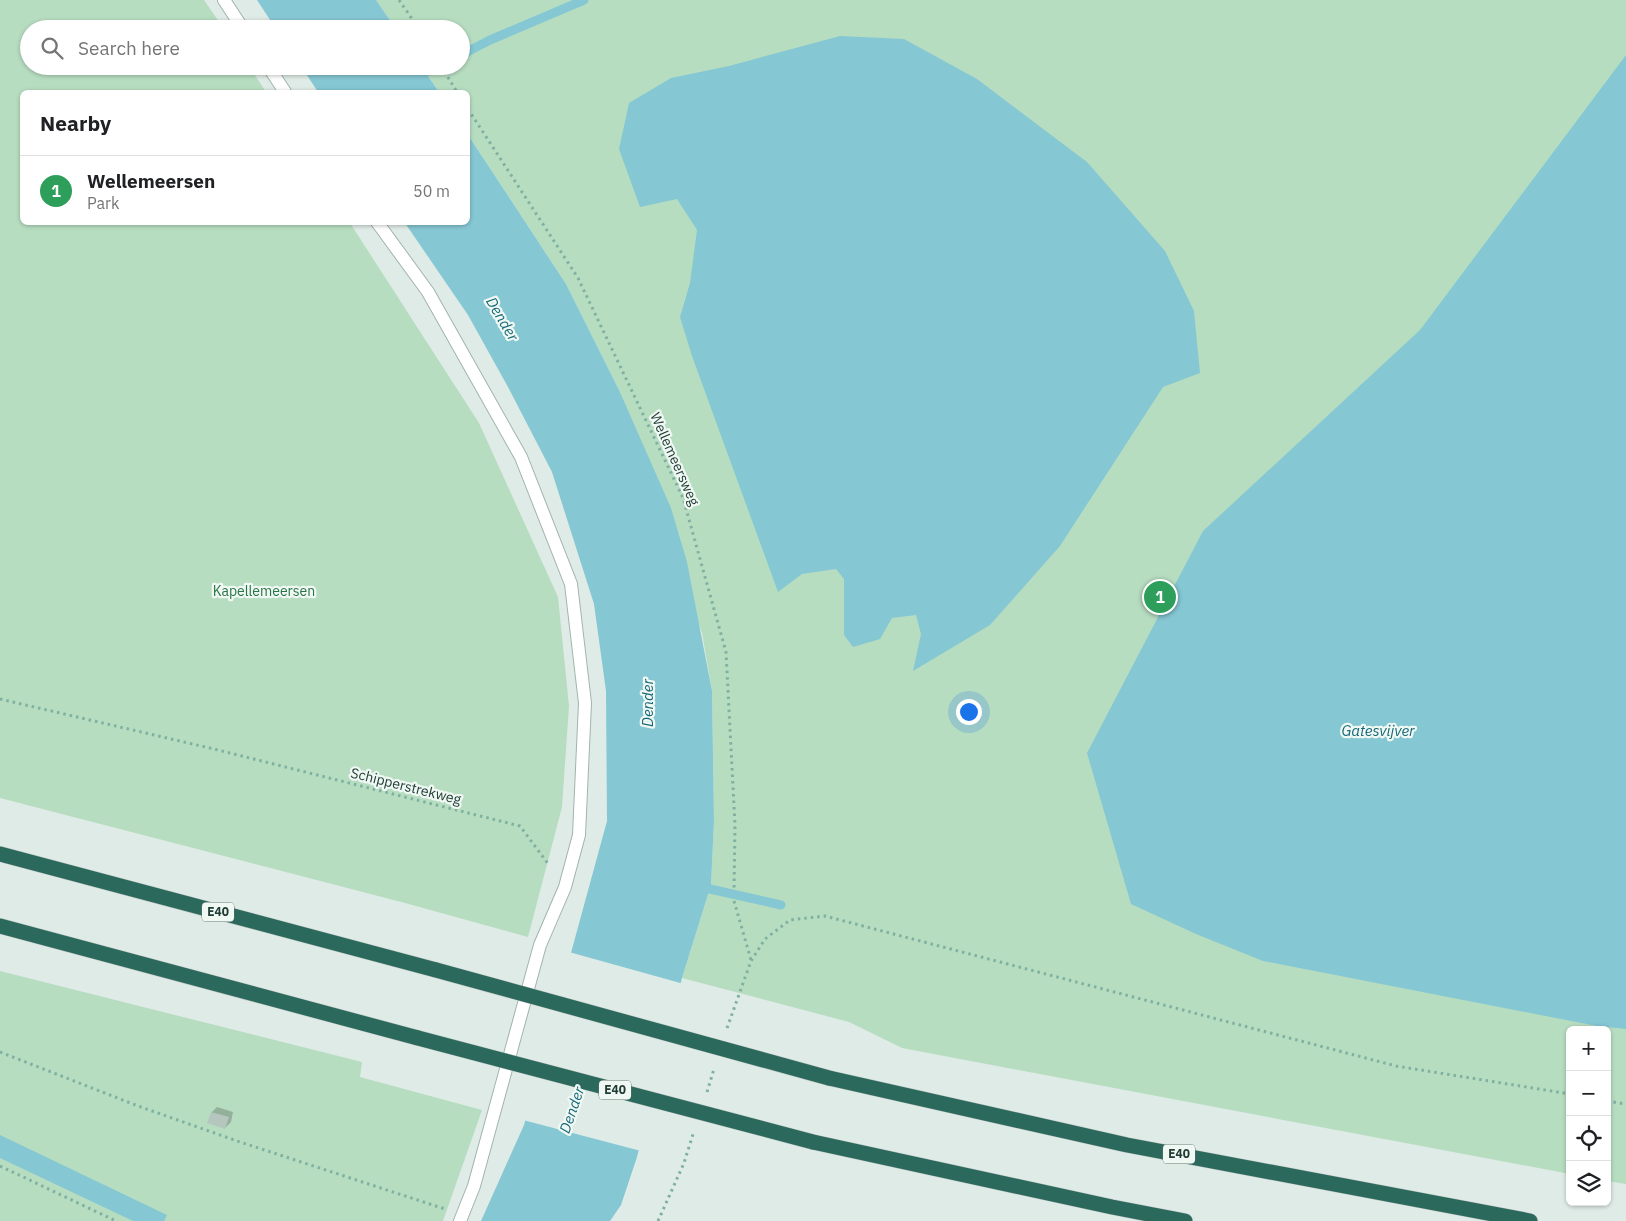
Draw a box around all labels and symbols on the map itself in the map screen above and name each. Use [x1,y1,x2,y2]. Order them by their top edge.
water label: Dender [482,293,523,345]
street label: Wellemeersweg [646,409,704,509]
pin: 1 [1144,578,1176,616]
park label: Kapellemeersen [213,582,315,600]
water label: Dender [638,679,657,727]
your location [956,699,982,725]
water label: Gatesvijver [1341,721,1415,740]
street label: Schipperstrekweg [349,764,464,809]
road number: E40 [202,902,234,922]
road number: E40 [599,1080,631,1100]
water label: Dender [555,1084,588,1136]
road number: E40 [1163,1144,1195,1164]

